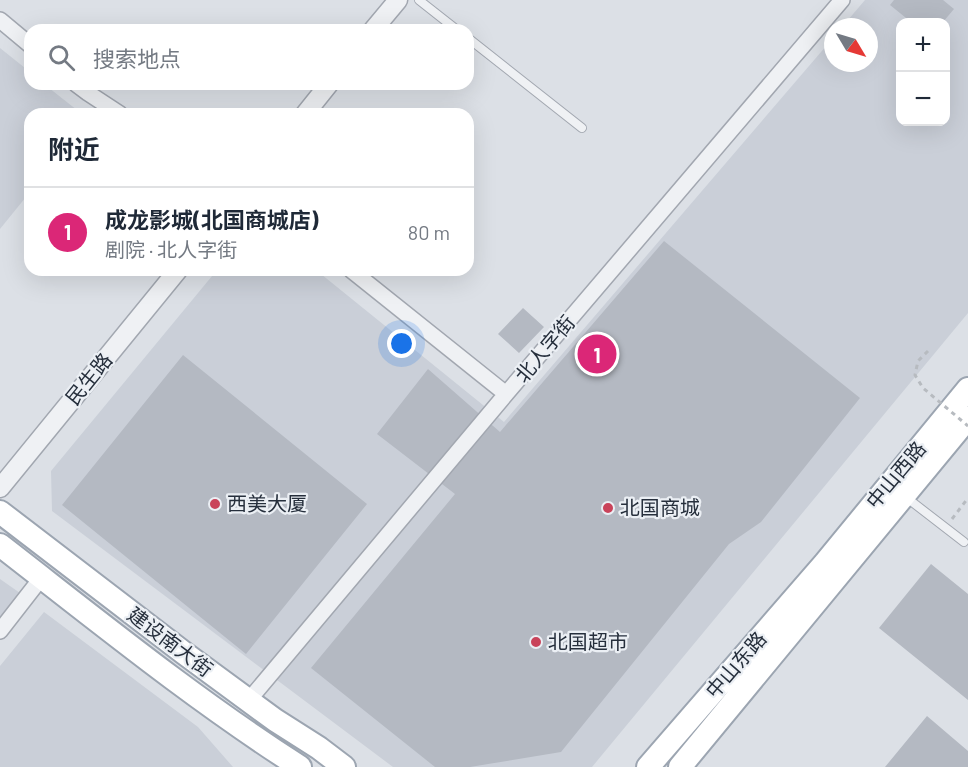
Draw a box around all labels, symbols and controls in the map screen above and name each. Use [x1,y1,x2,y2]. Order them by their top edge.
north arrow [824,18,878,72]
map controls [896,18,950,126]
button: + [896,18,950,72]
search box [24,24,474,90]
icon: search [45,41,78,74]
text: 搜索地点 [93,45,181,71]
button: − [896,72,950,126]
text: 附近 [48,133,100,164]
text: 成龙影城(北国商城店) [105,206,318,232]
text: 1 [64,220,71,244]
text: 80 m [408,220,450,244]
text: 剧院 · 北人字街 [105,237,237,261]
street label: 北人字街 [509,310,579,387]
your location [387,329,416,358]
pin: 1 [578,332,616,376]
street label: 民生路 [60,348,116,409]
street label: 中山西路 [860,436,930,513]
place label: 西美大厦 [227,491,307,515]
place label: 北国商城 [620,495,700,519]
marker: 西美大厦 [208,497,222,511]
marker: 北国商城 [601,501,615,515]
street label: 建设南大街 [123,602,218,681]
street label: 中山东路 [700,626,771,702]
place label: 北国超市 [548,629,628,653]
marker: 北国超市 [529,635,543,649]

